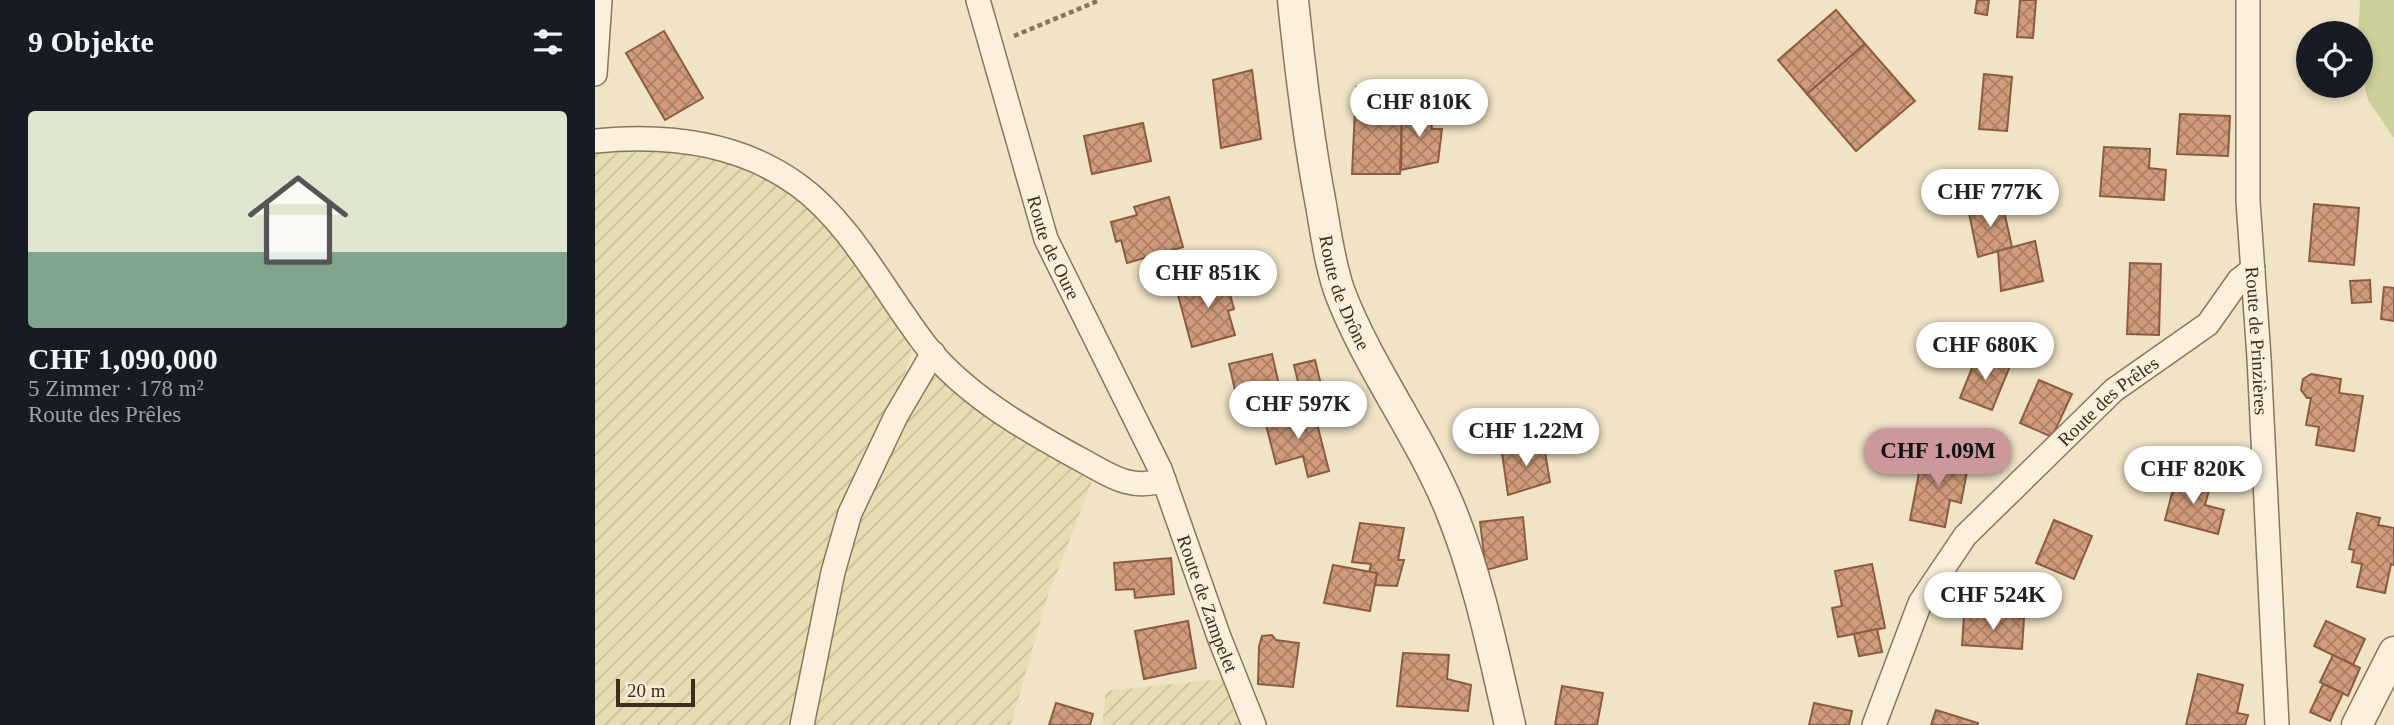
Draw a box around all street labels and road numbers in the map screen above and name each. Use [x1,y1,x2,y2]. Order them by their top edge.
street label: Route de Oure [1023,193,1084,303]
street label: Route de Drône [1315,234,1374,354]
street label: Route de Prinzières [2242,266,2272,416]
street label: Route des Prêles [2053,352,2163,450]
street label: Route de Zampelet [1173,532,1242,676]

